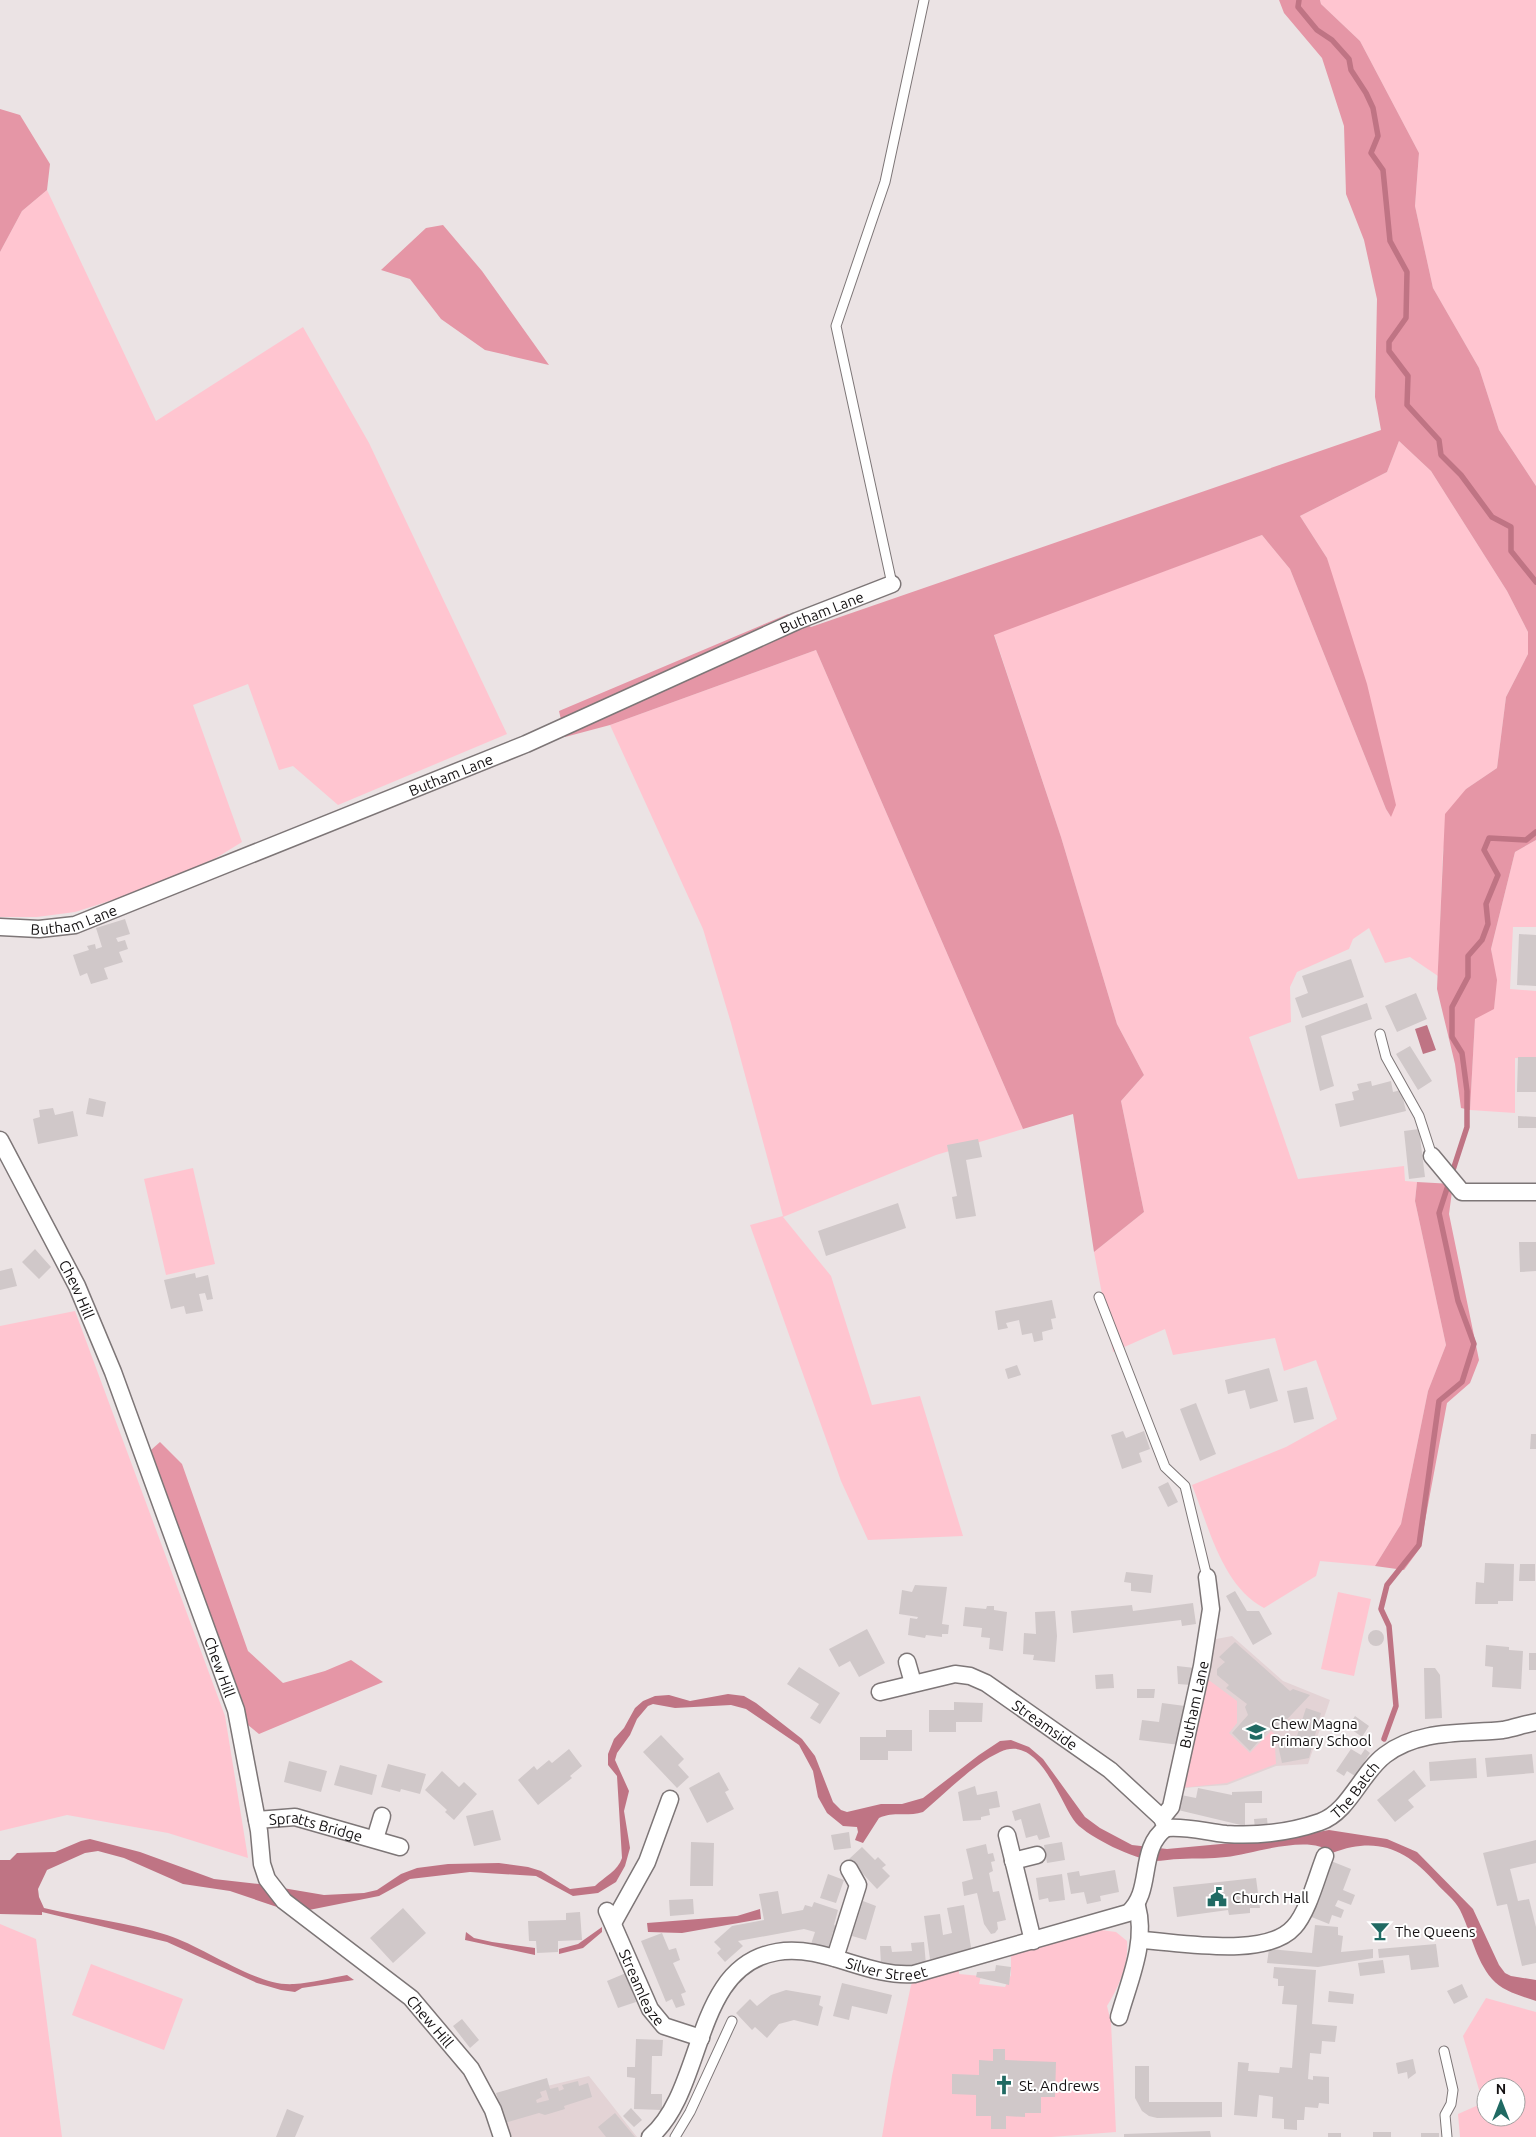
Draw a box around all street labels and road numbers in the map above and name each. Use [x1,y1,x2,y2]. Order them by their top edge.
street label: Butham Lane [777,587,866,636]
street label: Butham Lane [406,750,495,799]
street label: Butham Lane [30,901,119,938]
street label: Chew Hill [56,1257,98,1321]
street label: Chew Hill [201,1634,239,1699]
street label: Butham Lane [1176,1660,1211,1750]
street label: Streamside [1009,1696,1081,1753]
street label: The Batch [1327,1758,1382,1822]
street label: Spratts Bridge [268,1808,365,1844]
street label: Streamleaze [616,1946,668,2029]
street label: Silver Street [844,1954,929,1983]
street label: Chew Hill [404,1992,457,2051]

